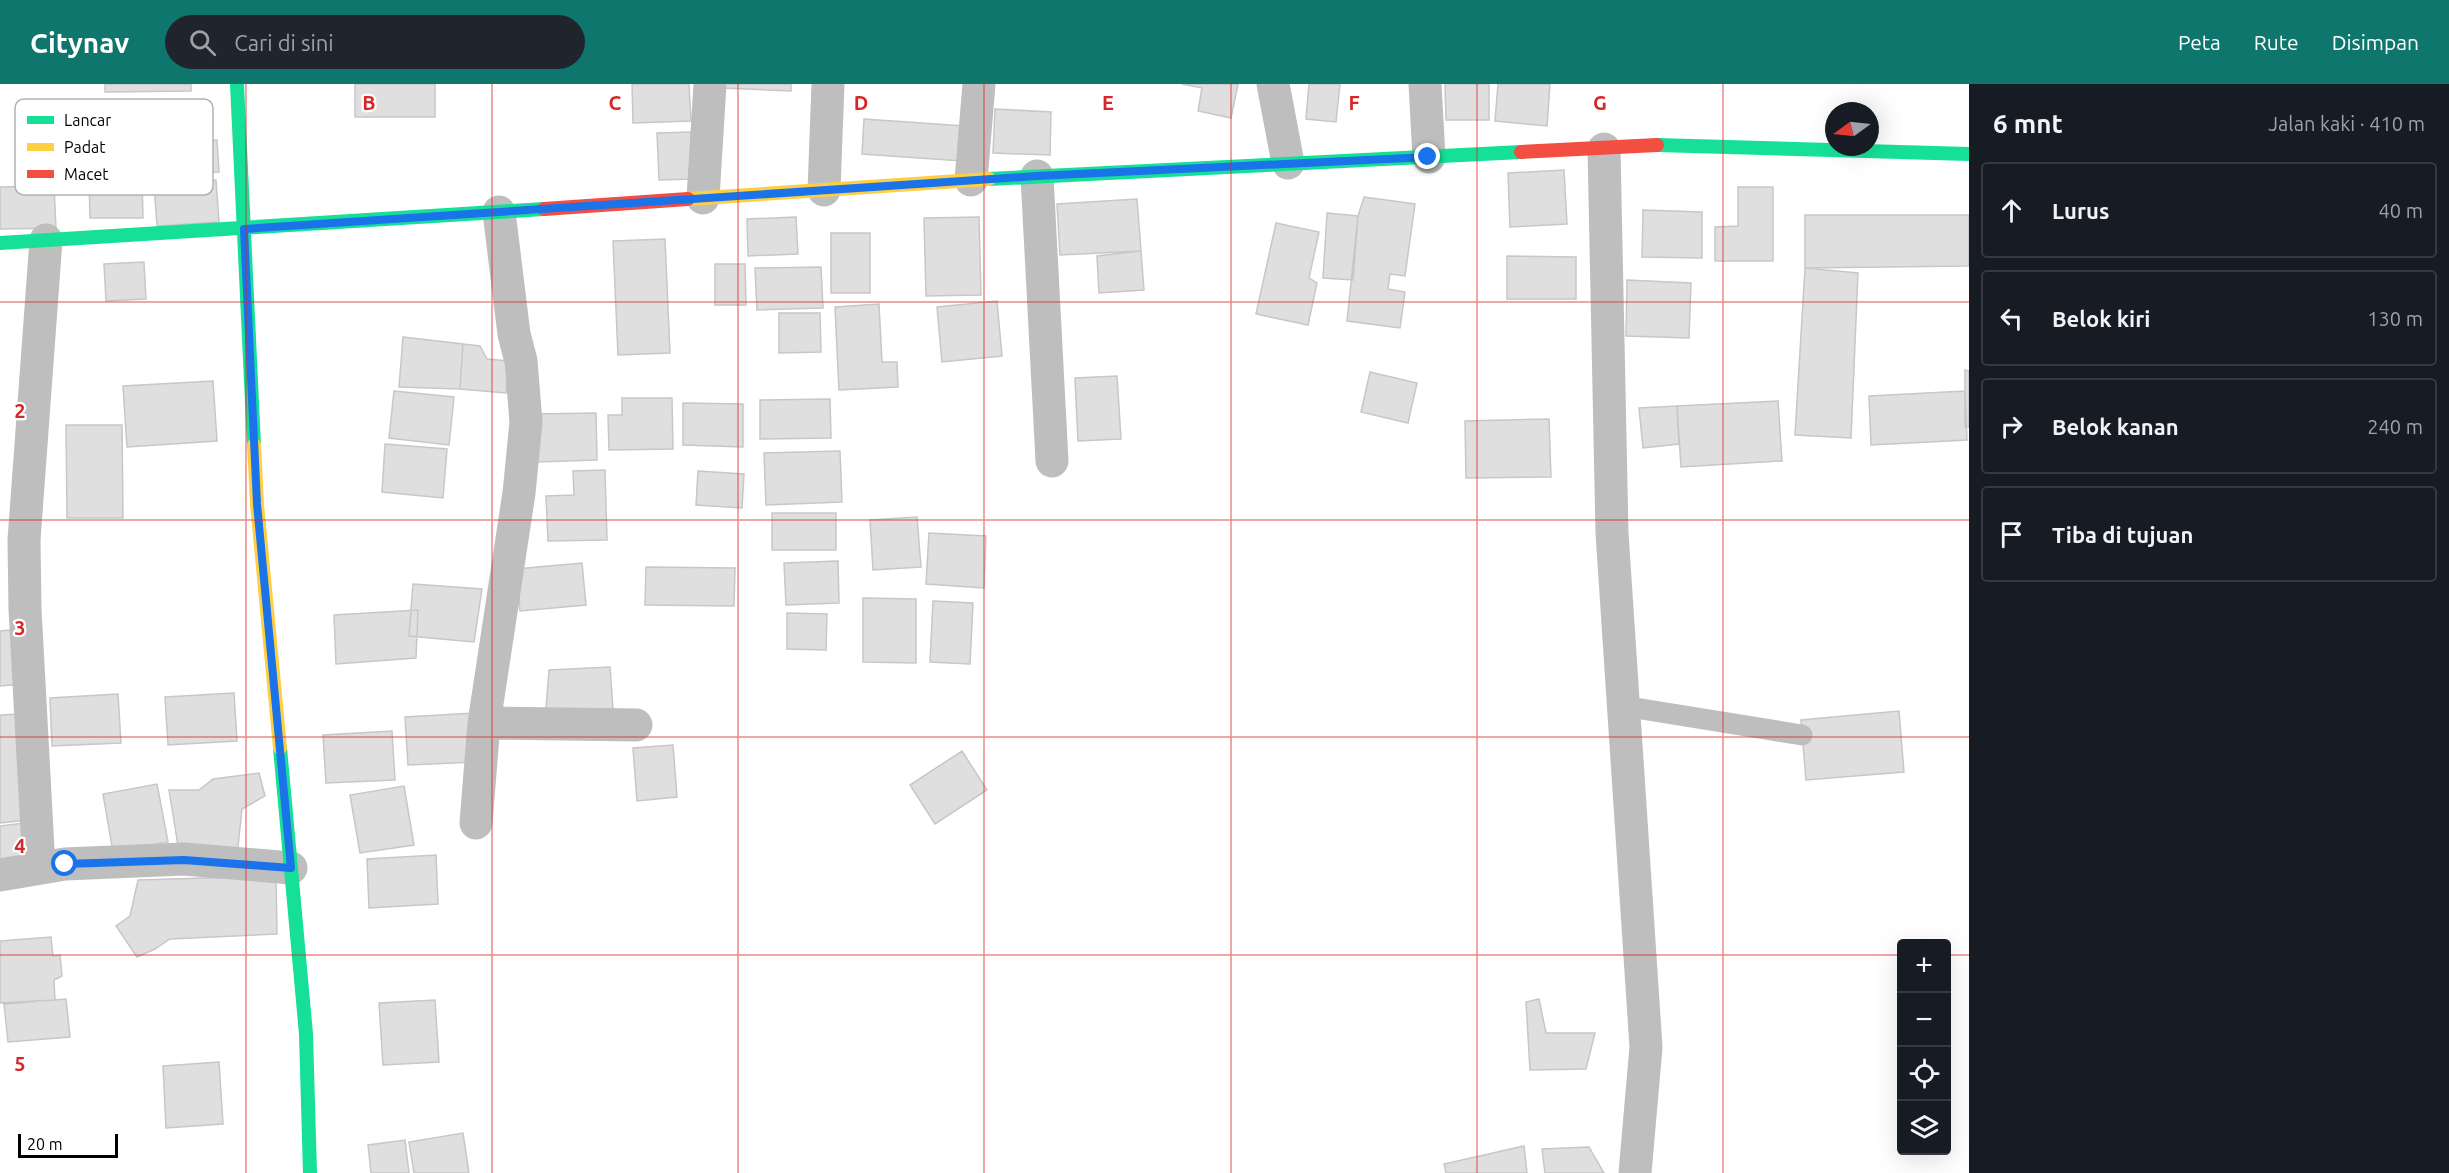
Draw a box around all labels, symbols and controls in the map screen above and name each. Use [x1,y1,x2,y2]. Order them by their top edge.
search box [165,15,585,69]
icon: search [186,26,219,59]
text: Citynav [30,27,129,58]
text: Cari di sini [234,30,334,55]
text: Peta [2178,30,2221,54]
text: Rute [2254,30,2299,54]
text: Disimpan [2332,30,2419,54]
text: B [362,91,376,114]
text: C [609,91,622,114]
text: D [854,91,868,114]
text: E [1102,91,1114,114]
text: F [1348,91,1360,114]
text: G [1593,91,1607,114]
legend [15,99,213,195]
north arrow [1825,102,1879,156]
text: 6 mnt [1993,109,2063,138]
text: Lancar [64,111,111,129]
text: Jalan kaki · 410 m [2268,112,2425,135]
text: Padat [64,138,106,156]
route end [1414,143,1440,169]
text: Macet [64,165,109,183]
icon: ahead [1995,194,2028,227]
text: Lurus [2052,198,2109,223]
text: 40 m [2379,199,2423,222]
icon: left [1995,302,2028,335]
text: Belok kiri [2052,306,2150,331]
text: 130 m [2367,307,2423,330]
text: 2 [14,399,26,422]
icon: right [1995,410,2028,443]
text: Belok kanan [2052,414,2179,439]
text: 240 m [2367,415,2423,438]
icon: arrive [1995,518,2028,551]
text: Tiba di tujuan [2052,522,2193,547]
text: 3 [14,616,26,639]
text: 4 [14,834,26,857]
route start [51,850,77,876]
map controls [1897,939,1951,1155]
button: + [1897,939,1951,993]
button: − [1897,993,1951,1047]
button: locate [1897,1047,1951,1101]
text: 5 [14,1052,26,1075]
button: layers [1897,1101,1951,1155]
scale bar [18,1131,118,1158]
text: 20 m [27,1135,63,1153]

